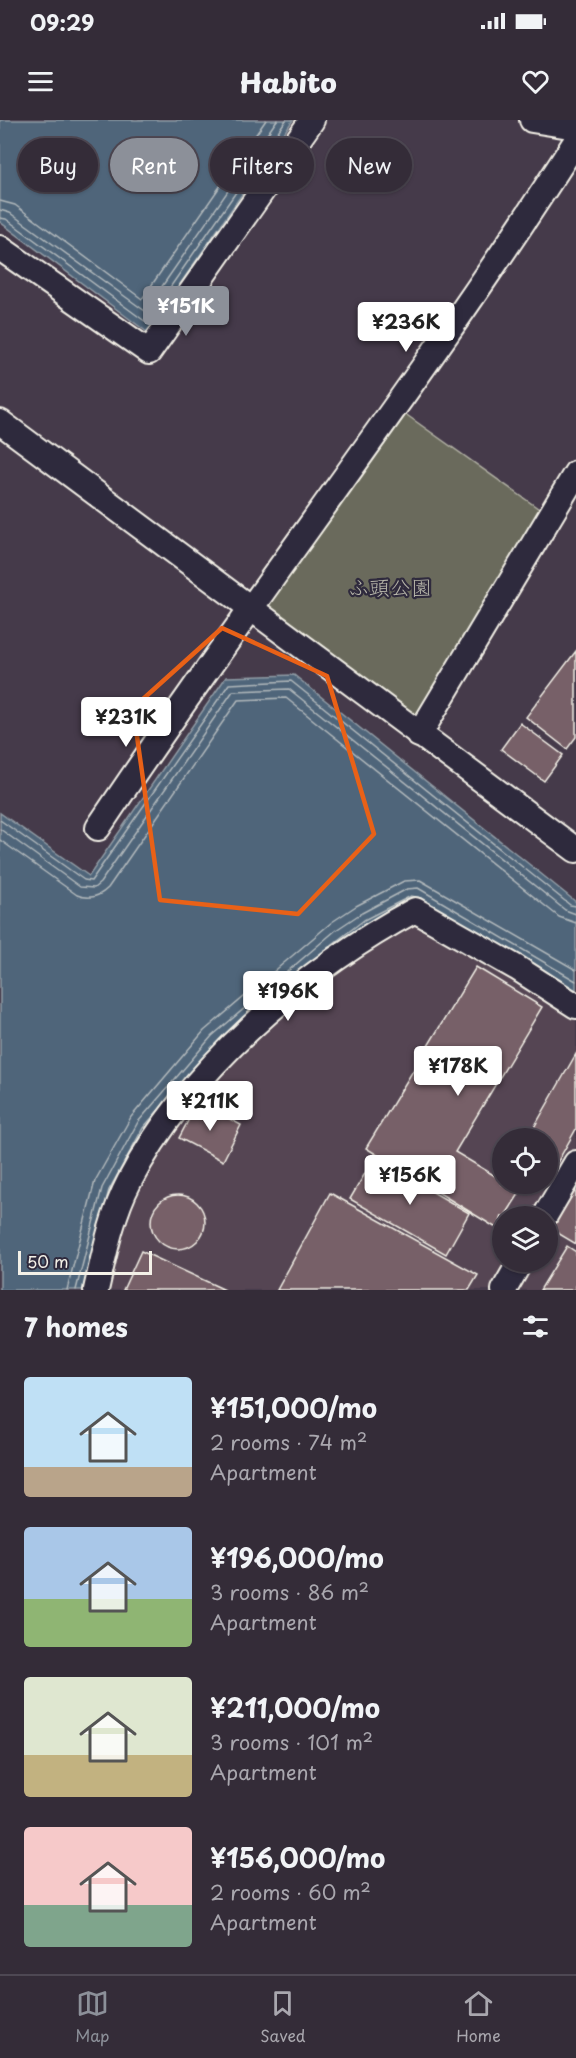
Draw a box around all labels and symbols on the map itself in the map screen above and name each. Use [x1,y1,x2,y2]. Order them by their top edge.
pin: ¥151K [144,286,228,337]
pin: ¥236K [364,302,448,353]
park label: ふ頭公園 [348,570,432,602]
pin: ¥231K [84,697,168,748]
pin: ¥196K [246,971,330,1022]
pin: ¥178K [416,1046,500,1097]
pin: ¥211K [168,1081,252,1132]
pin: ¥156K [368,1155,452,1206]
scale bar [18,1248,152,1276]

